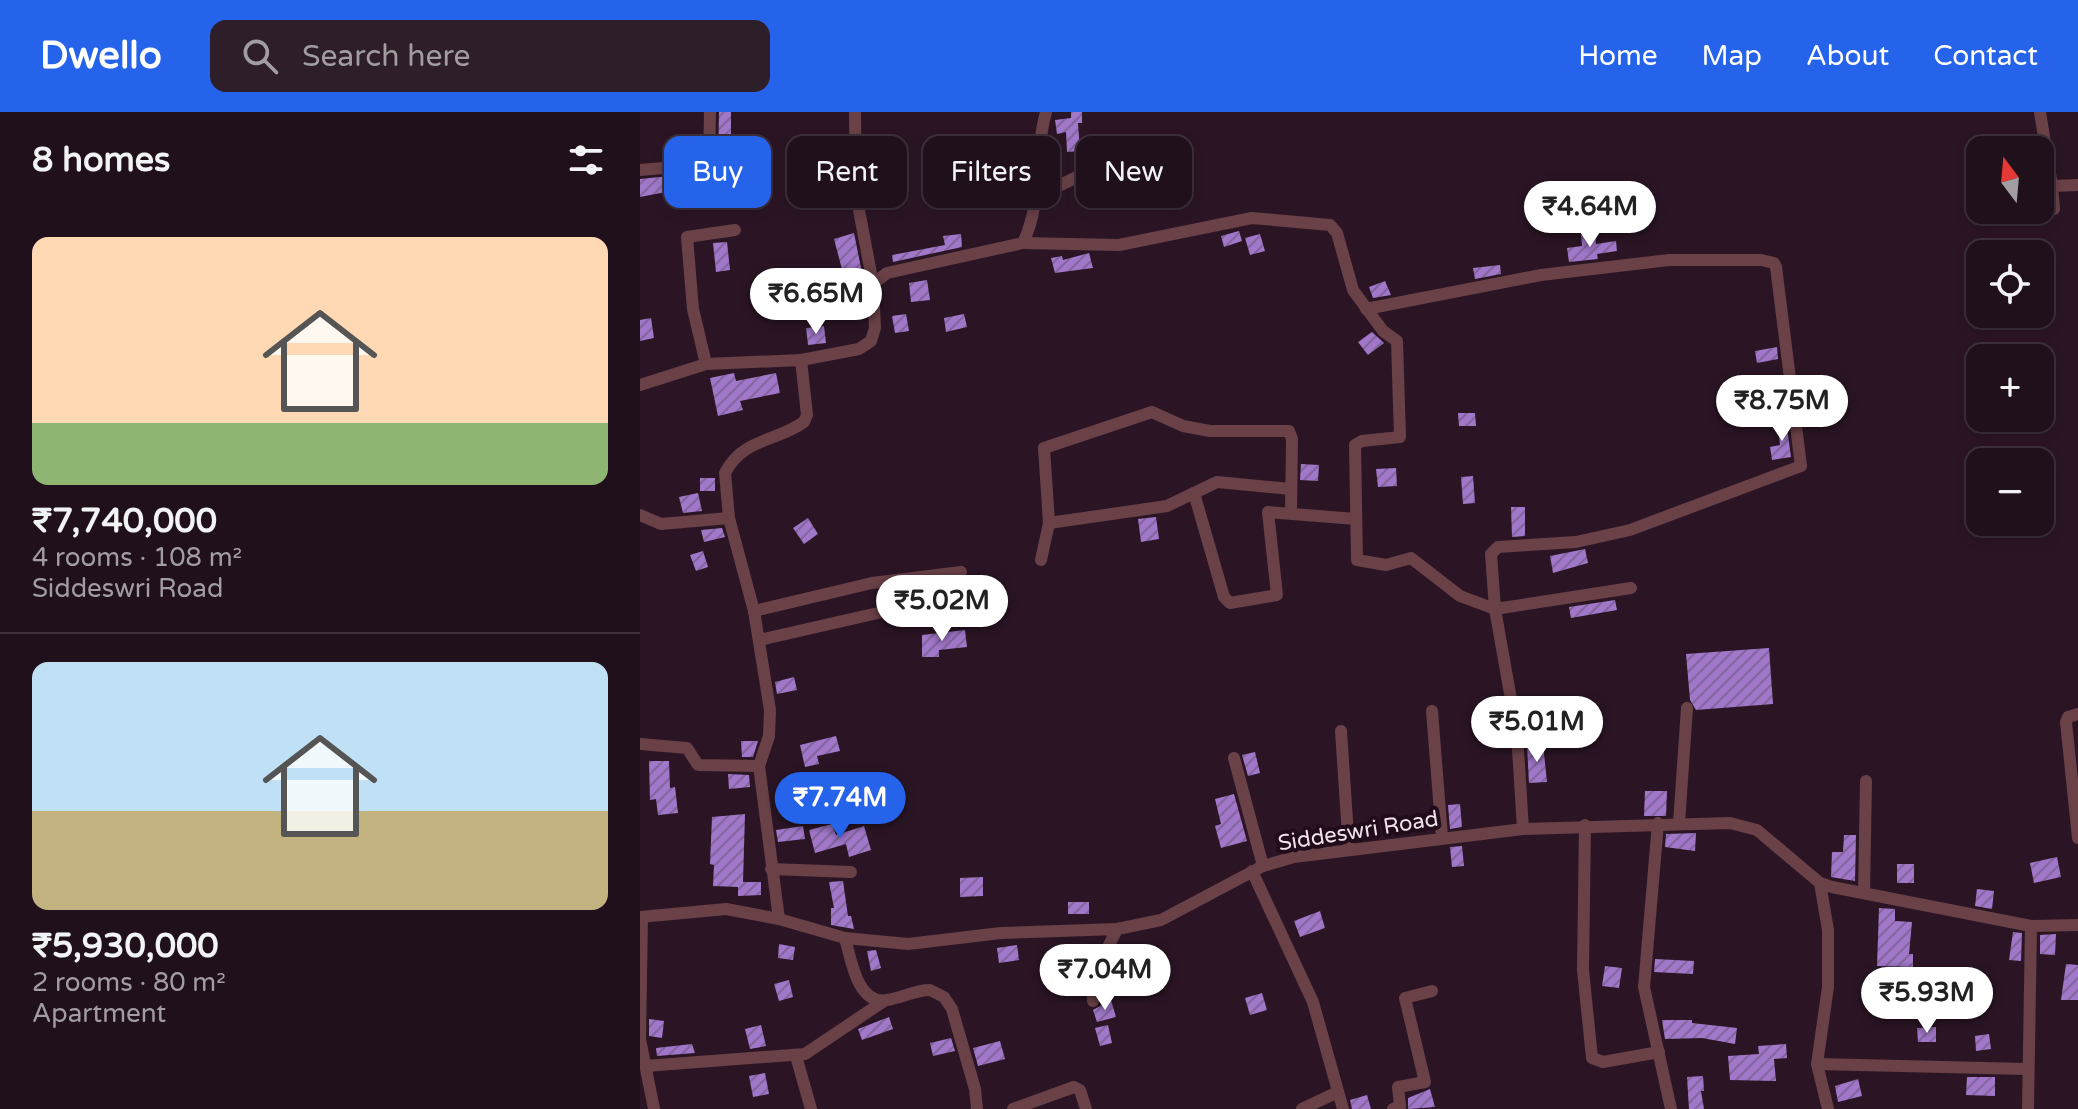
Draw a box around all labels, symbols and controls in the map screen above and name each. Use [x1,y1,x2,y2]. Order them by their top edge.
search box [210,20,770,92]
text: Dwello [40,33,162,79]
icon: search [238,34,282,78]
text: Search here [302,38,471,75]
text: Home [1578,39,1658,73]
text: Map [1702,39,1762,73]
text: About [1806,39,1889,73]
text: Contact [1933,39,2038,73]
chip: Buy [664,136,771,208]
chip: Rent [787,136,907,208]
chip: Filters [923,136,1060,208]
chip: New [1076,136,1192,208]
north arrow [1966,136,2054,224]
map controls [1966,136,2054,536]
icon: filters [564,138,608,182]
text: 8 homes [32,140,170,181]
pin: ₹4.64M [1525,181,1655,249]
text: ₹4.64M [1542,191,1638,222]
button: locate [1966,240,2054,328]
pin: ₹6.65M [751,268,881,336]
text: ₹6.65M [768,278,864,309]
icon: home [248,289,392,433]
button: + [1966,344,2054,432]
pin: ₹8.75M [1717,375,1847,443]
text: ₹8.75M [1734,385,1830,416]
button: − [1966,448,2054,536]
text: ₹7,740,000 [32,501,217,542]
text: 4 rooms · 108 m² [32,542,242,573]
text: Siddeswri Road [32,573,223,604]
pin: ₹5.02M [877,575,1007,643]
text: ₹5.02M [894,585,990,616]
pin: ₹5.01M [1472,696,1602,764]
text: ₹5.01M [1489,706,1585,737]
icon: home [248,714,392,858]
pin: ₹7.74M [775,772,905,840]
text: ₹7.74M [793,782,887,813]
street label: Siddeswri Road [1276,805,1440,856]
text: ₹5,930,000 [32,926,219,967]
pin: ₹7.04M [1040,944,1170,1012]
text: ₹7.04M [1058,954,1152,985]
text: 2 rooms · 80 m² [32,967,226,998]
pin: ₹5.93M [1862,967,1992,1035]
text: ₹5.93M [1879,977,1975,1008]
text: Apartment [32,998,166,1029]

